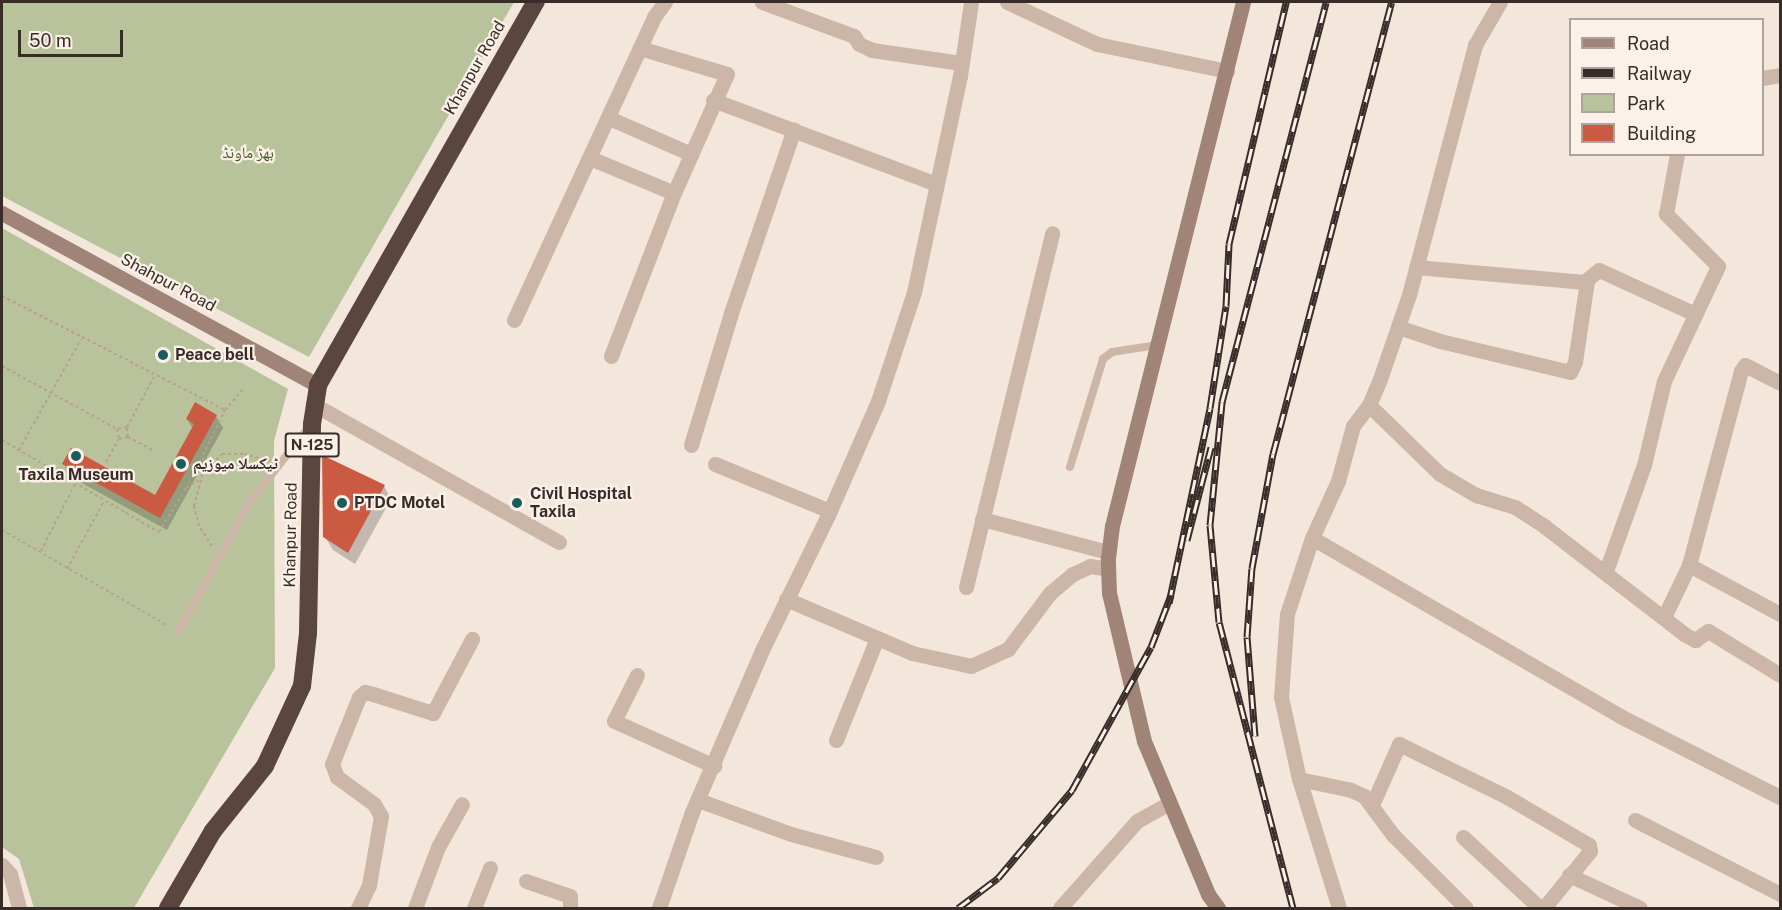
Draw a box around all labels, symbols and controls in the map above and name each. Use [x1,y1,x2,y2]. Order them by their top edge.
scale bar [21,18,126,56]
street label: Khanpur Road [440,18,510,118]
legend [1569,18,1764,156]
text: 50 m [29,30,72,51]
text: Road [1627,33,1670,54]
text: Railway [1627,63,1692,84]
text: Park [1627,93,1665,114]
text: Building [1627,123,1696,144]
park label: بھڑ ماونڈ [222,143,274,163]
street label: Shahpur Road [117,250,219,316]
place label: Peace bell [175,345,254,365]
marker: Peace bell [156,348,170,362]
road number: N-125 [284,433,340,457]
marker: Taxila Museum [69,449,83,463]
place label: ٹیکسلا میوزیم [193,454,278,474]
marker: ٹیکسلا میوزیم [174,457,188,471]
place label: Taxila Museum [18,465,134,485]
street label: Khanpur Road [280,482,302,588]
place label: Civil Hospital Taxila [530,484,632,522]
place label: PTDC Motel [354,493,445,513]
marker: Civil Hospital Taxila [508,494,526,512]
marker: PTDC Motel [335,496,349,510]

